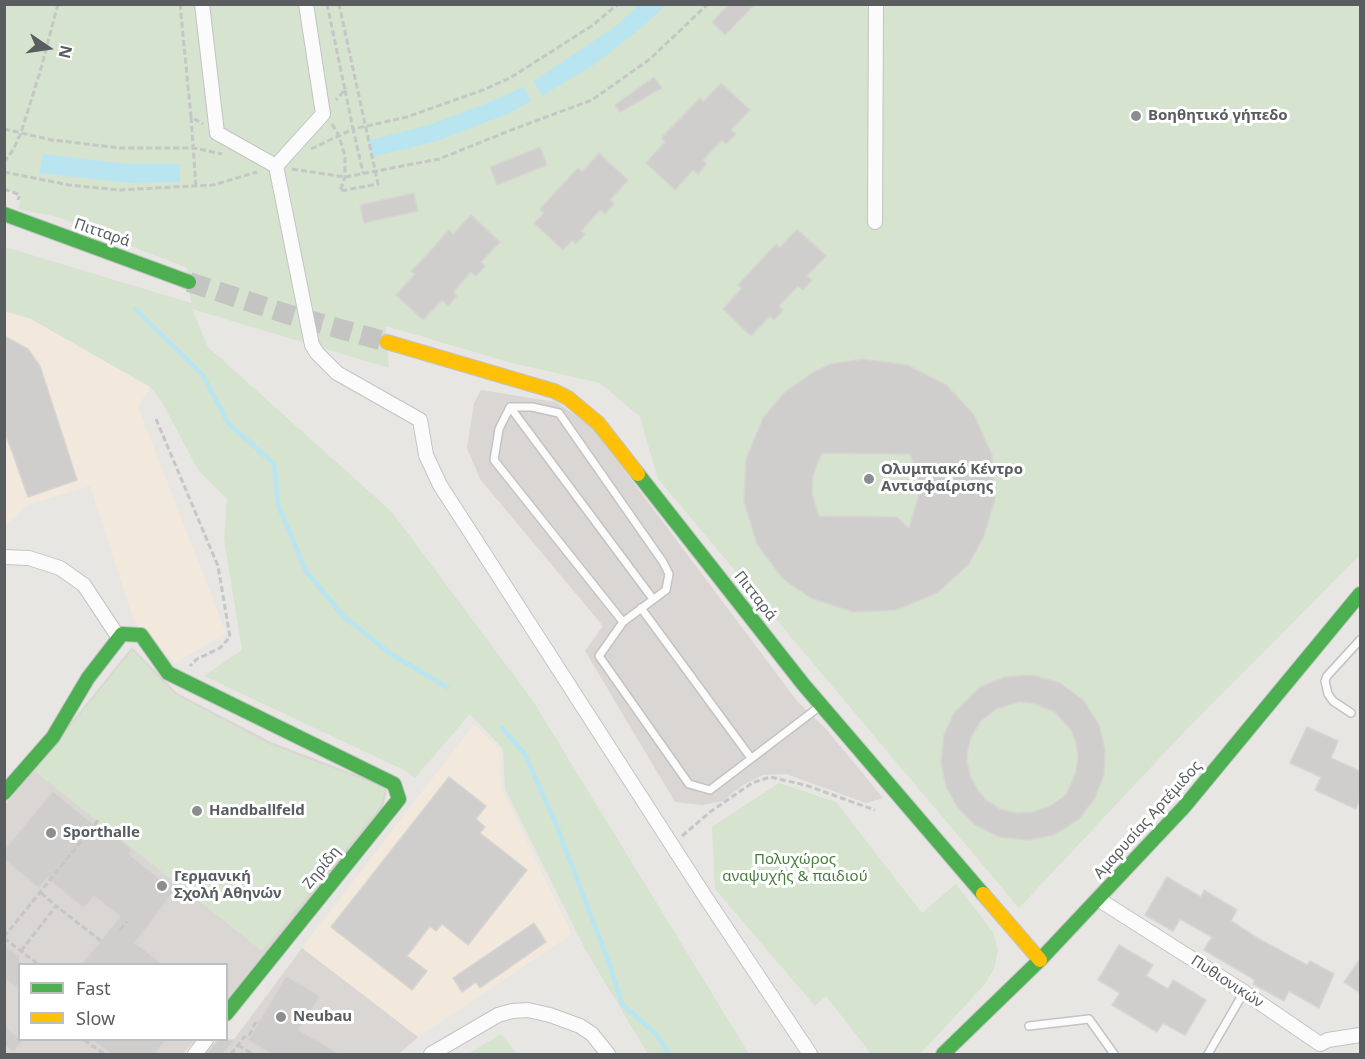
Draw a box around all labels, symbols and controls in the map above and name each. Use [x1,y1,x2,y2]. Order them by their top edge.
north arrow [18,18,78,78]
text: N [53,43,78,61]
place label: Βοηθητικό γήπεδο [1148,107,1288,125]
marker: Βοηθητικό γήπεδο [1129,109,1143,123]
street label: Πιτταρά [72,215,132,251]
place label: Ολυμπιακό Κέντρο Αντισφαίρισης [881,461,1023,496]
marker: Ολυμπιακό Κέντρο Αντισφαίρισης [862,472,876,486]
street label: Πιτταρά [730,568,780,624]
street label: Αμαρυσίας Αρτέμιδος [1090,757,1206,883]
place label: Handballfeld [209,802,305,820]
marker: Handballfeld [190,804,204,818]
place label: Sporthalle [63,824,140,842]
marker: Sporthalle [44,826,58,840]
street label: Ζηρίδη [299,843,345,893]
park label: Πολυχώρος αναψυχής & παιδιού [722,851,868,886]
place label: Γερμανική Σχολή Αθηνών [174,868,282,903]
marker: Γερμανική Σχολή Αθηνών [155,879,169,893]
street label: Πυθιονικών [1188,952,1266,1012]
legend [18,963,228,1041]
text: Fast [76,976,111,1000]
text: Slow [76,1006,115,1030]
place label: Neubau [293,1008,352,1026]
marker: Neubau [274,1010,288,1024]

